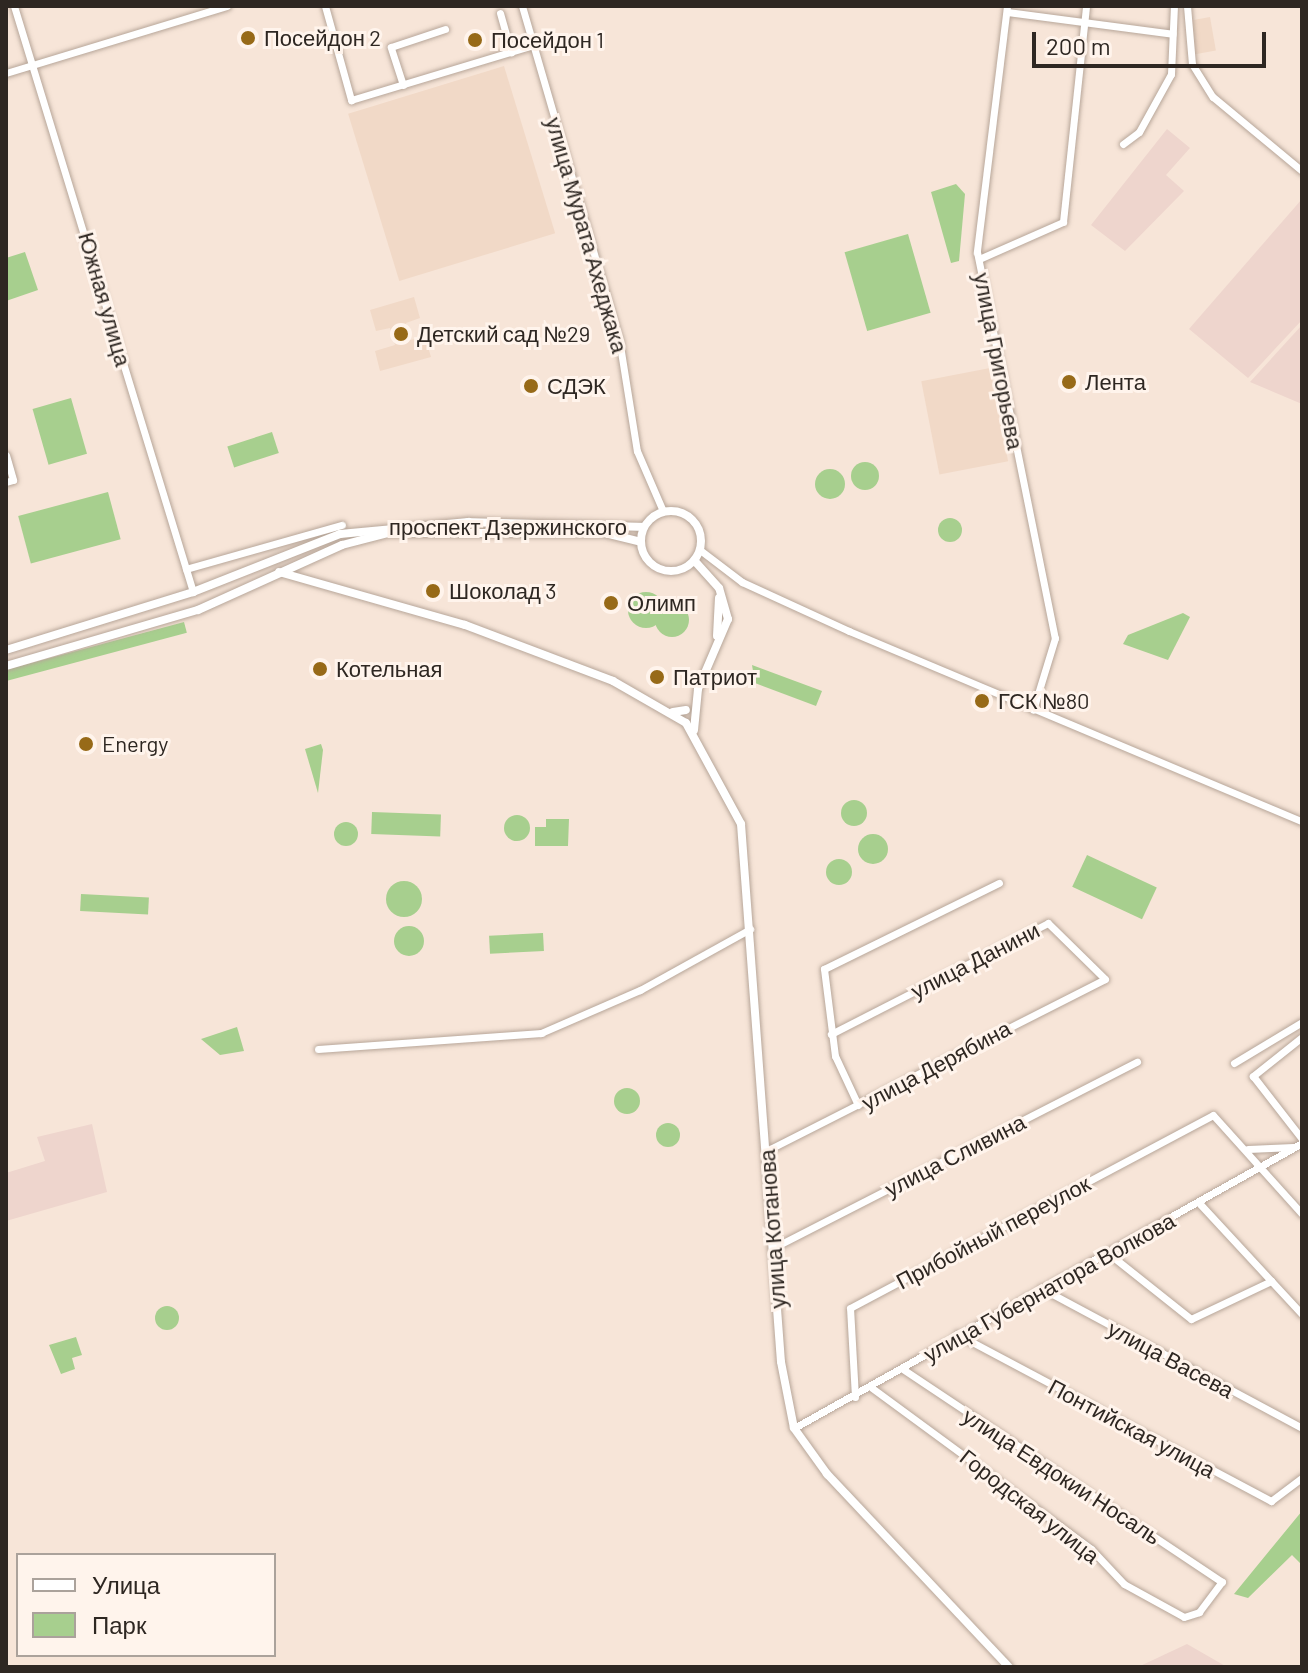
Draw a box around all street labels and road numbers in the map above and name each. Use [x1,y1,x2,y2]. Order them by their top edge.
street label: улица Мурата Ахеджака [541,114,633,356]
street label: Южная улица [73,229,137,369]
street label: улица Григорьева [969,270,1029,452]
street label: проспект Дзержинского [389,514,627,540]
street label: улица Данини [906,916,1044,1004]
street label: улица Дерябина [857,1015,1015,1115]
street label: улица Сливина [880,1108,1030,1202]
street label: улица Котанова [753,1148,791,1310]
street label: Прибойный переулок [891,1170,1095,1294]
street label: улица Губернатора Волкова [919,1207,1179,1367]
street label: улица Васева [1104,1315,1238,1403]
street label: Понтийская улица [1044,1373,1220,1483]
street label: улица Евдокии Носаль [958,1402,1166,1550]
street label: Городская улица [955,1443,1105,1569]

